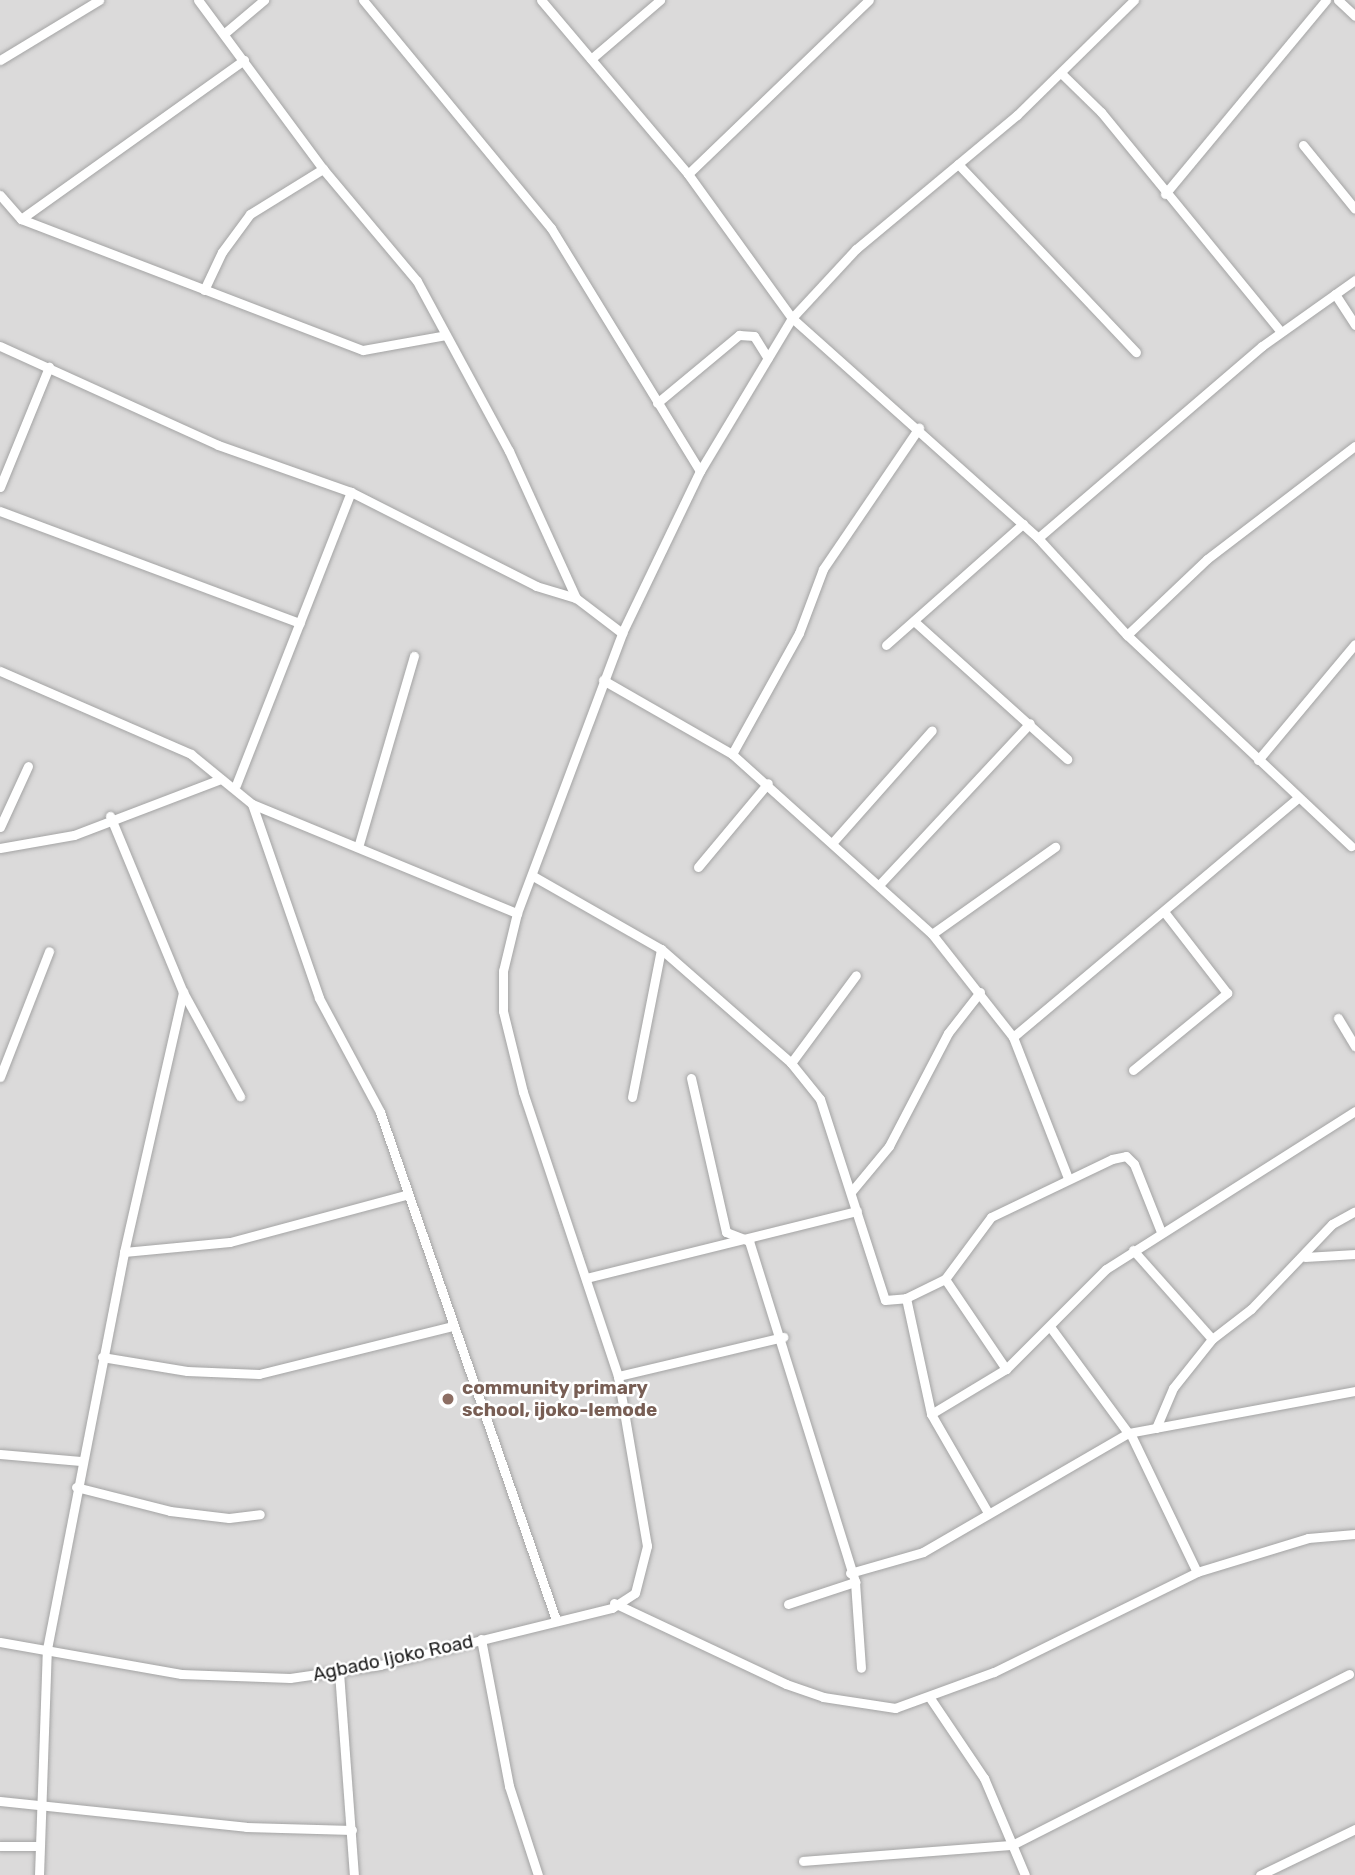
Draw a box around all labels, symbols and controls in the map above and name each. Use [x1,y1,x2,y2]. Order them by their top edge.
place label: community primary school, ijoko-lemode [462,1377,657,1421]
marker: community primary school, ijoko-lemode [440,1391,456,1407]
street label: Agbado Ijoko Road [311,1630,475,1686]

